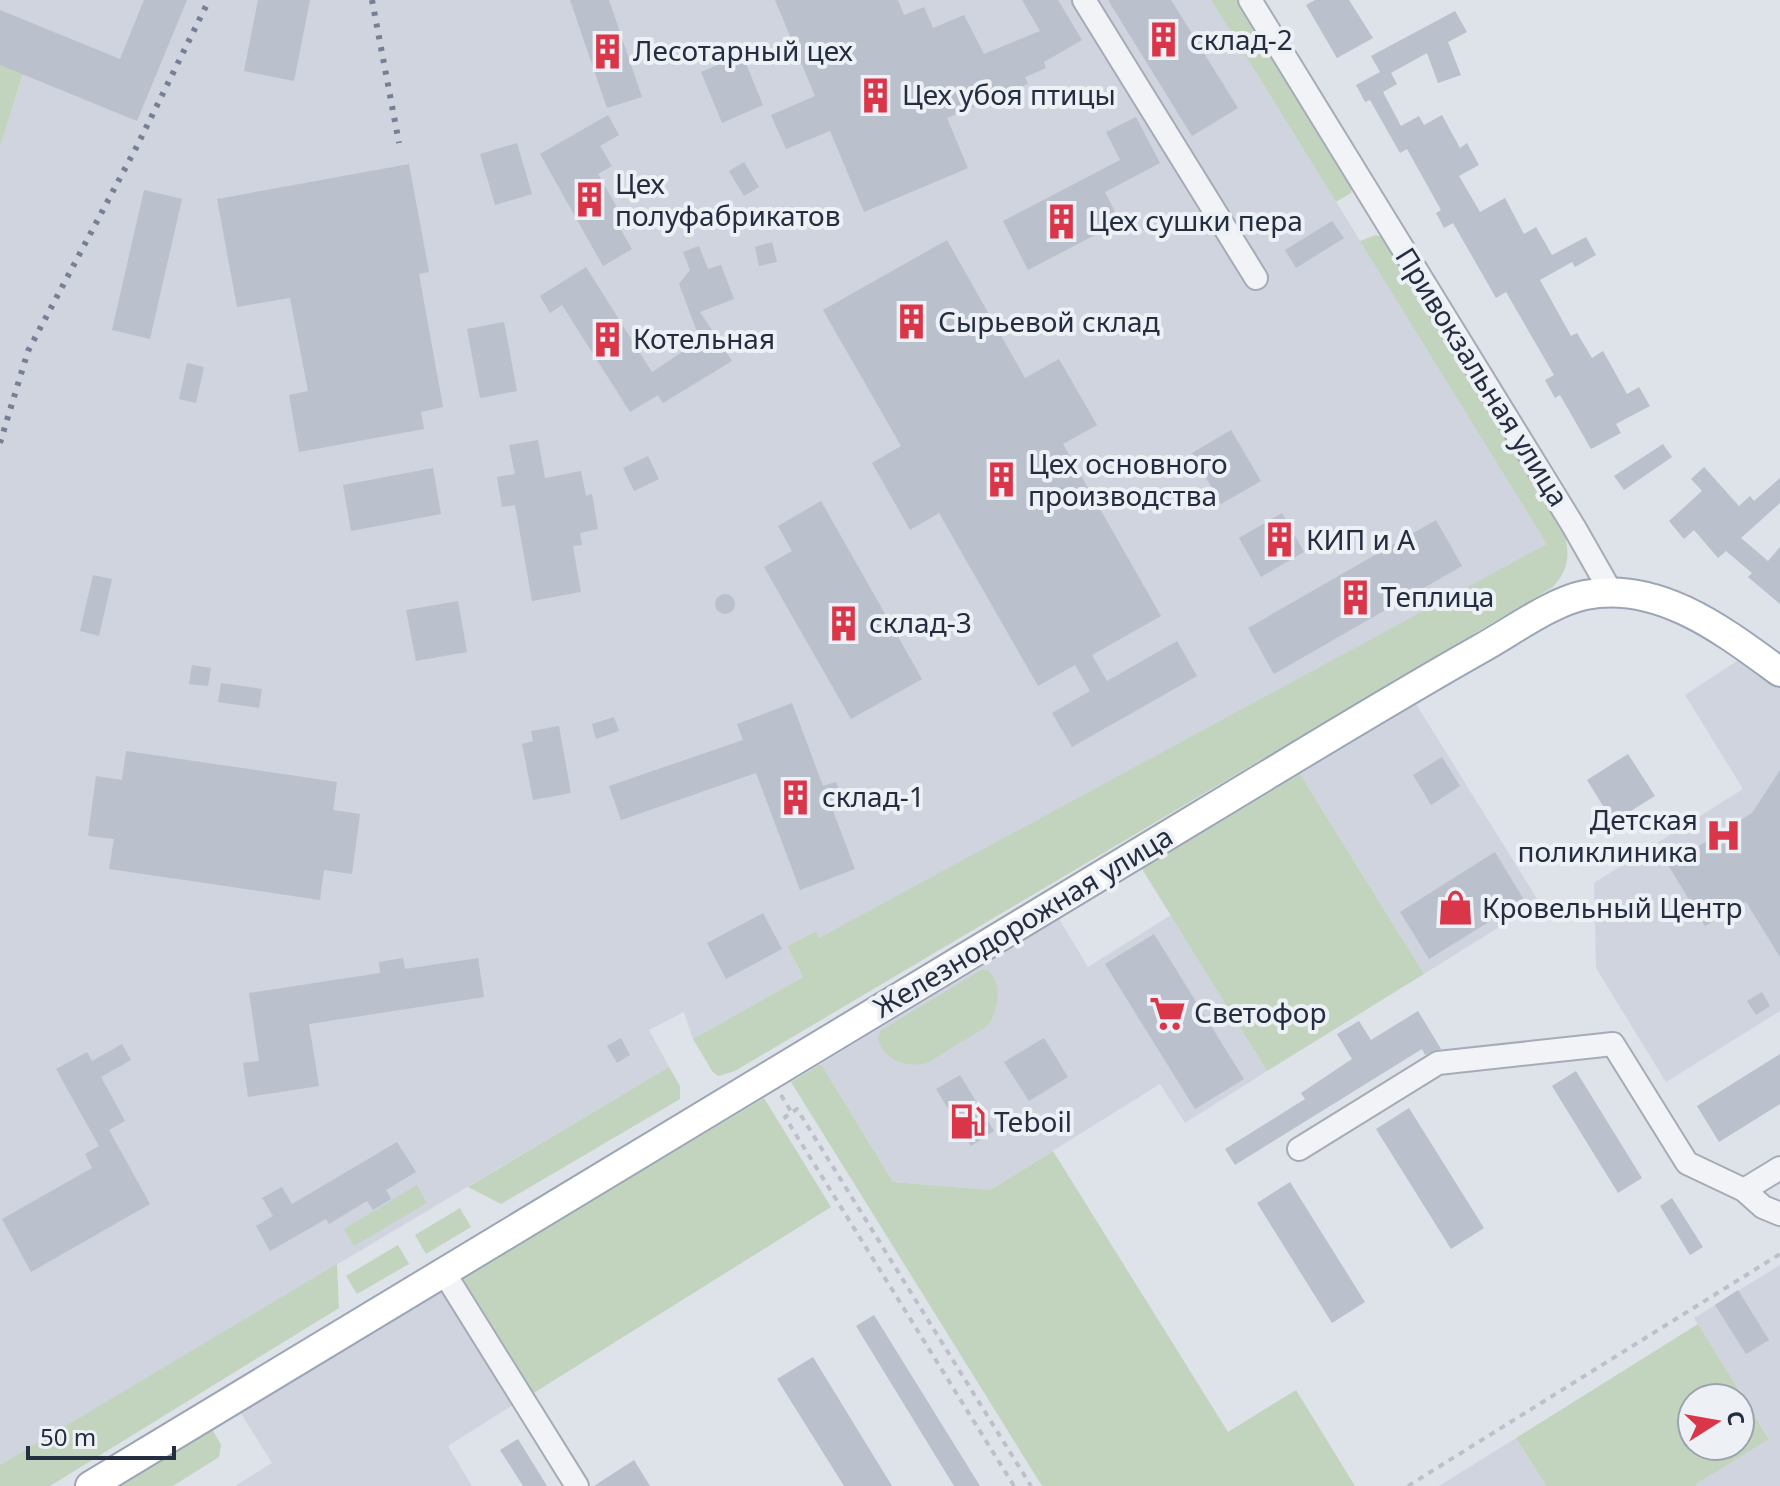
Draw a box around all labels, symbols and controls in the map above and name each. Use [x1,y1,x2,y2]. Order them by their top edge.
place label: склад-2 [1190,20,1293,58]
building icon: склад-2 [1145,21,1183,59]
place label: Лесотарный цех [633,31,854,69]
building icon: Лесотарный цех [588,32,626,70]
place label: Цех убоя птицы [902,75,1116,113]
building icon: Цех убоя птицы [857,76,895,114]
place label: Цех полуфабрикатов [615,164,841,234]
building icon: Цех полуфабрикатов [570,181,608,219]
place label: Цех сушки пера [1088,201,1303,239]
building icon: Цех сушки пера [1043,202,1081,240]
street label: Привокзальная улица [1388,240,1578,513]
place label: Сырьевой склад [938,302,1160,340]
building icon: Сырьевой склад [893,303,931,341]
place label: Котельная [633,319,775,357]
building icon: Котельная [588,320,626,358]
place label: Цех основного производства [1028,444,1228,514]
building icon: Цех основного производства [983,461,1021,499]
place label: КИП и А [1306,520,1415,558]
building icon: КИП и А [1261,521,1299,559]
place label: Теплица [1381,577,1494,615]
building icon: Теплица [1336,578,1374,616]
place label: склад-3 [869,603,972,641]
building icon: склад-3 [824,604,862,642]
place label: склад-1 [822,777,925,815]
building icon: склад-1 [777,778,815,816]
place label: Детская поликлиника [1517,800,1698,870]
street label: Железнодорожная улица [866,817,1179,1026]
hospital icon: Детская поликлиника [1705,817,1743,855]
place label: Кровельный Центр [1482,888,1743,926]
shop icon: Кровельный Центр [1437,889,1475,927]
place label: Светофор [1194,993,1327,1031]
supermarket icon: Светофор [1149,994,1187,1032]
place label: Teboil [994,1102,1072,1140]
fuel station icon: Teboil [949,1103,987,1141]
north arrow [1676,1382,1756,1462]
text: С [1721,1408,1753,1428]
scale bar [28,1410,174,1460]
text: 50 m [40,1420,96,1453]

